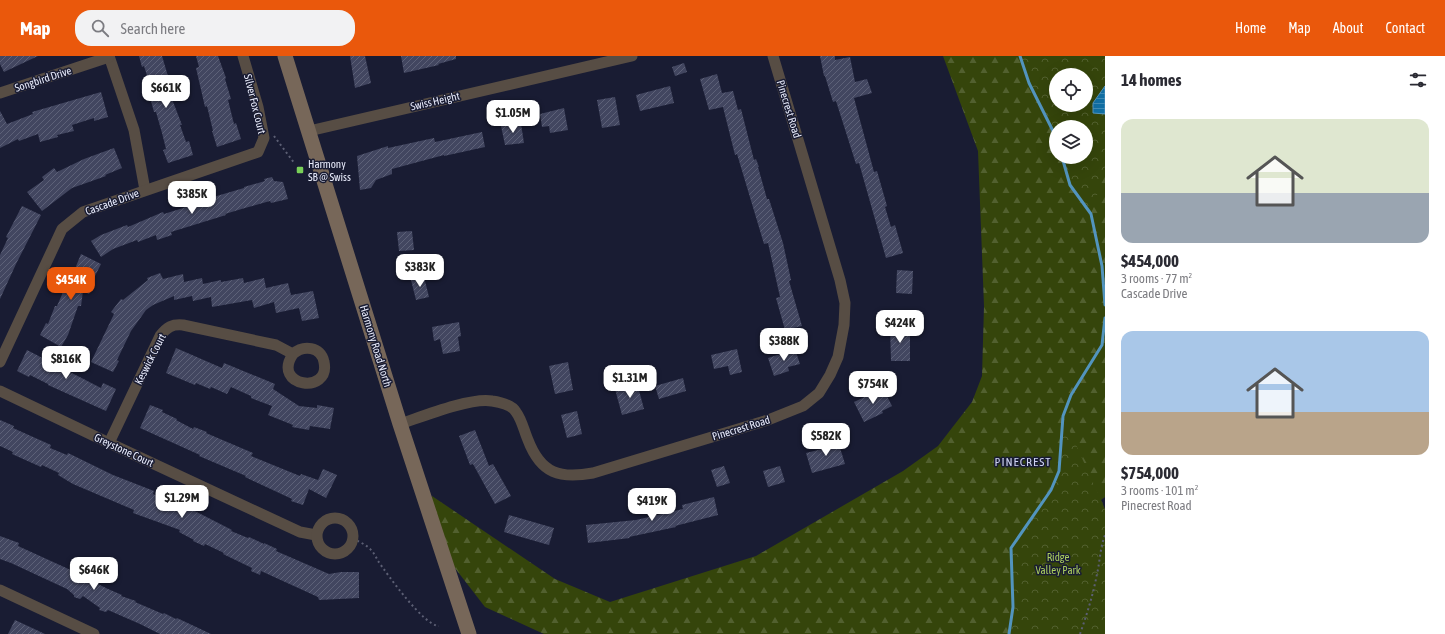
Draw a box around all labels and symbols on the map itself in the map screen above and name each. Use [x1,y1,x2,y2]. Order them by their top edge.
street label: Songbird Drive [13,64,73,94]
street label: Silver Fox Court [242,73,268,135]
pin: $661K [138,75,194,109]
street label: Pinecrest Road [775,79,803,139]
street label: Swiss Height [409,90,461,112]
pin: $1.05M [480,100,546,134]
place label: Harmony SB @ Swiss [308,158,351,183]
marker: Harmony SB @ Swiss [295,165,305,175]
pin: $385K [164,181,220,215]
street label: Cascade Drive [84,187,140,217]
pin: $383K [392,254,448,288]
pin: $454K [43,267,99,301]
street label: Harmony Road North [358,304,394,388]
pin: $424K [872,310,928,344]
pin: $388K [756,328,812,362]
street label: Keswick Court [132,332,168,386]
pin: $816K [38,346,94,380]
pin: $1.31M [597,365,663,399]
pin: $754K [845,371,901,405]
street label: Pinecrest Road [711,414,771,442]
pin: $582K [798,423,854,457]
street label: Greystone Court [92,431,156,469]
district label: PINECREST [995,455,1051,469]
pin: $1.29M [149,485,215,519]
pin: $419K [624,488,680,522]
park label: Ridge Valley Park [1035,551,1081,576]
pin: $646K [66,557,122,591]

